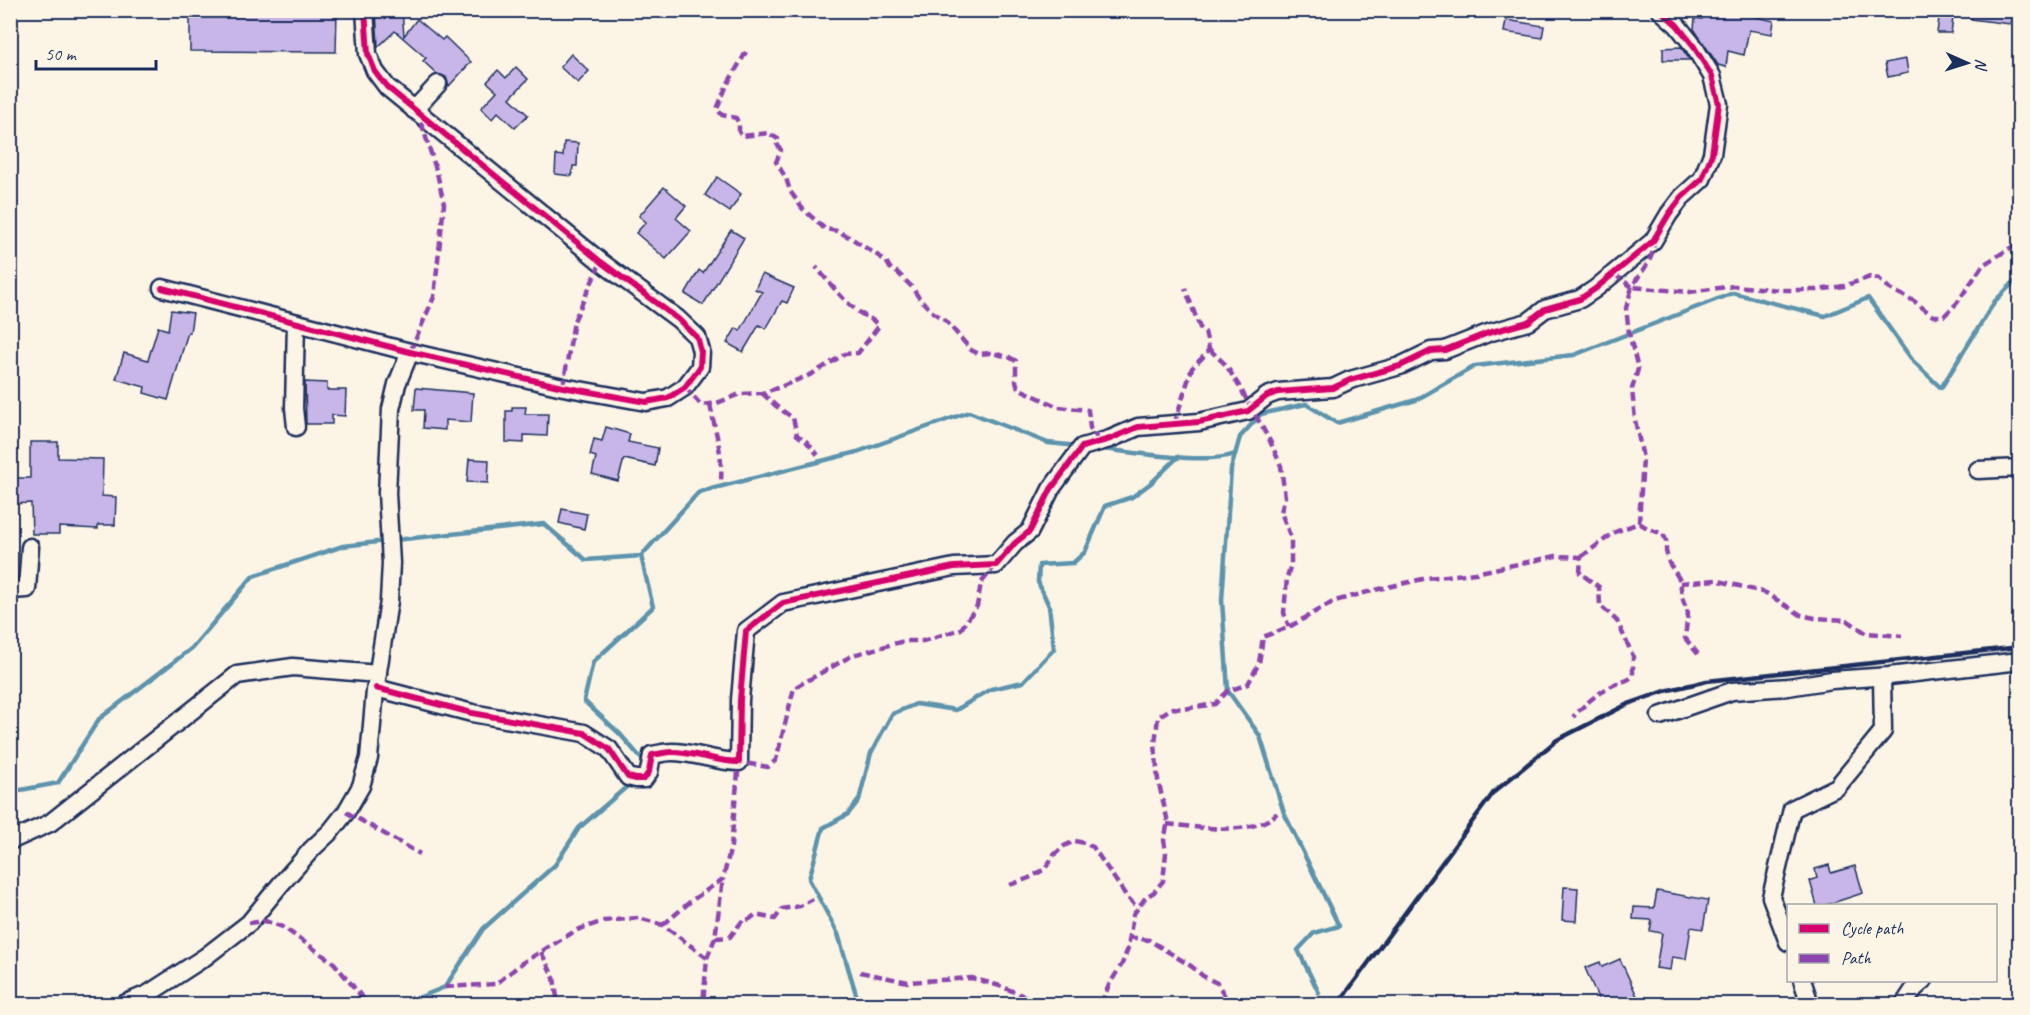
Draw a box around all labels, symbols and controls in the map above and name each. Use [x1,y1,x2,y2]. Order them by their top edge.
scale bar [36,33,156,71]
north arrow [1937,33,1997,93]
text: 50 m [45,43,78,65]
text: N [1971,58,1991,72]
legend [1787,904,1997,982]
text: Cycle path [1841,917,1904,939]
text: Path [1841,947,1871,969]

